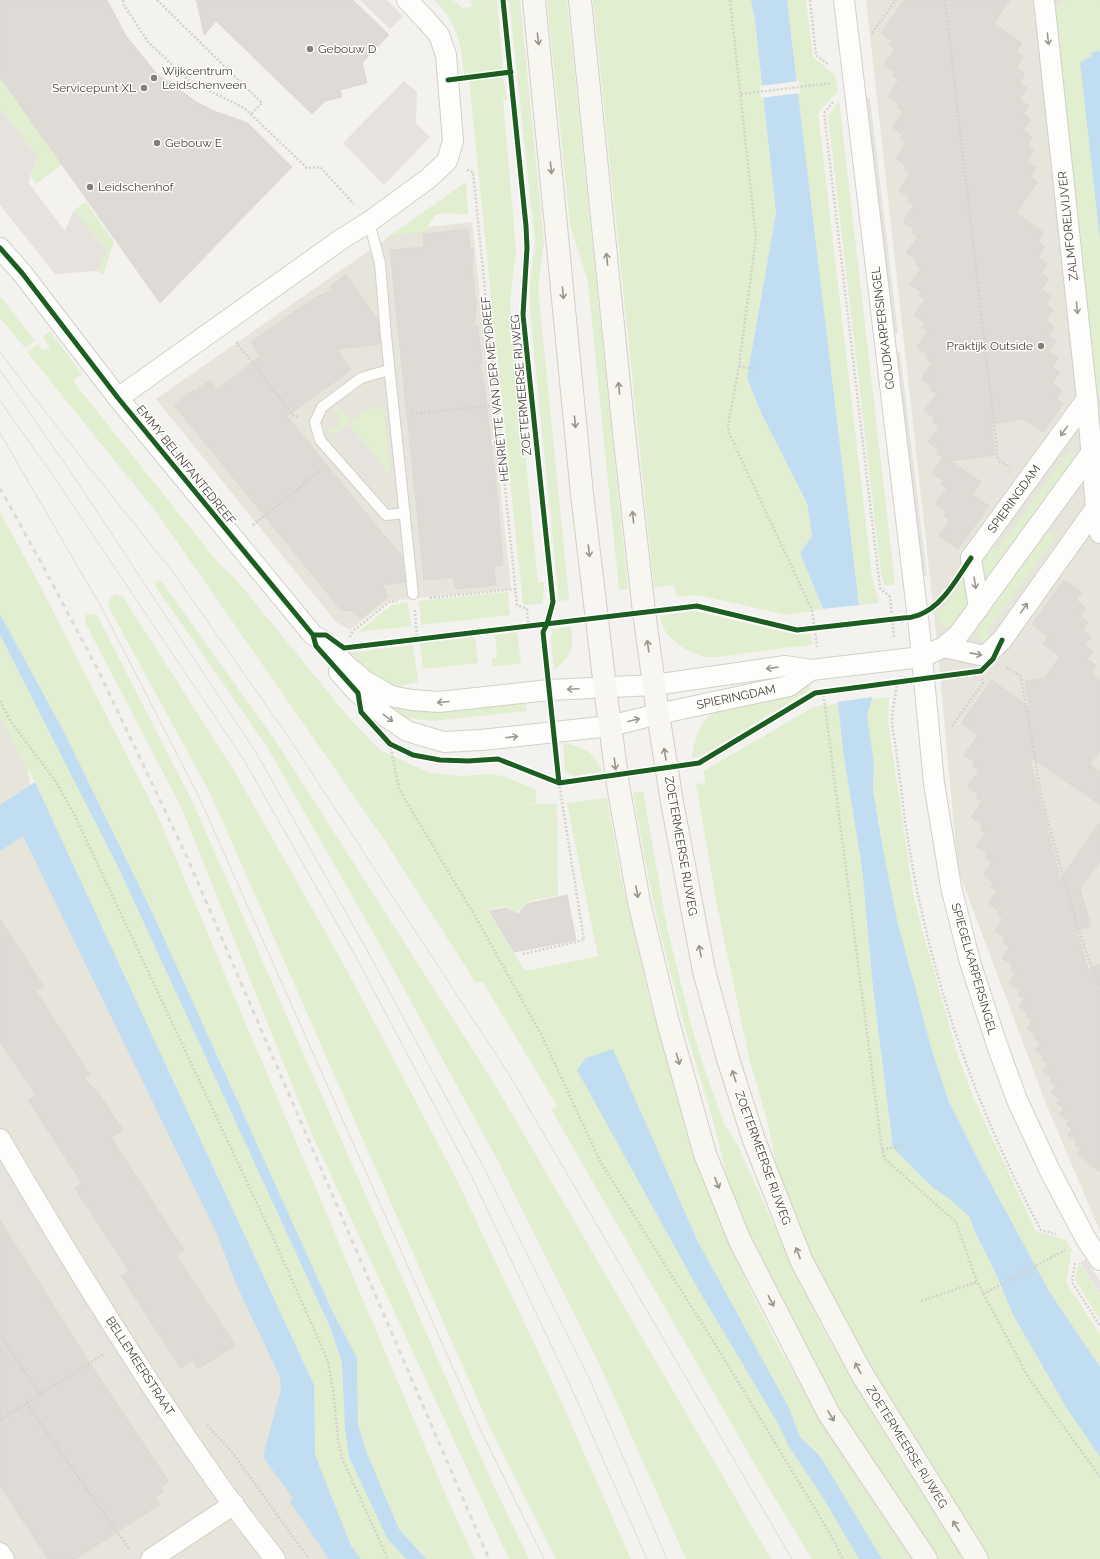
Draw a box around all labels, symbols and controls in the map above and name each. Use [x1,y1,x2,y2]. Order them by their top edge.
one-way arrow [534,32,542,45]
one-way arrow [1044,32,1052,45]
place label: Gebouw D [318,42,377,56]
marker: Gebouw D [305,44,315,54]
place label: Wijkcentrum Leidschenveen [162,64,247,92]
marker: Wijkcentrum Leidschenveen [149,73,159,83]
place label: Servicepunt XL [52,81,136,95]
marker: Servicepunt XL [139,83,149,93]
place label: Gebouw E [165,136,222,150]
marker: Gebouw E [152,138,162,148]
one-way arrow [547,161,555,174]
street label: ZALMFORELVIJVER [1055,170,1081,282]
place label: Leidschenhof [98,180,174,194]
marker: Leidschenhof [85,182,95,192]
one-way arrow [603,253,610,266]
street label: GOUDKARPERSINGEL [868,266,897,390]
one-way arrow [559,286,567,299]
street label: HENRIËTTE VAN DER MEYDREEF [478,295,512,483]
one-way arrow [1073,301,1081,314]
street label: ZOETERMEERSE RIJWEG [508,314,534,456]
place label: Praktijk Outside [947,339,1033,353]
marker: Praktijk Outside [1036,341,1046,351]
one-way arrow [615,382,623,395]
street label: EMMY BELINFANTEDREEF [133,402,239,528]
one-way arrow [572,415,579,428]
one-way arrow [1060,425,1068,436]
street label: SPIERINGDAM [985,462,1043,536]
one-way arrow [629,511,637,524]
one-way arrow [585,544,593,557]
one-way arrow [971,576,979,589]
one-way arrow [1020,603,1028,614]
one-way arrow [644,640,652,653]
one-way arrow [969,650,982,658]
one-way arrow [766,664,779,672]
street label: SPIERINGDAM [695,682,777,712]
one-way arrow [567,685,580,693]
one-way arrow [437,698,450,705]
one-way arrow [382,714,393,722]
one-way arrow [627,716,640,723]
one-way arrow [505,733,518,741]
one-way arrow [661,748,669,761]
one-way arrow [611,757,619,770]
street label: ZOETERMEERSE RIJWEG [662,775,700,917]
one-way arrow [634,886,642,899]
street label: SPIEGELKARPERSINGEL [948,901,1000,1037]
one-way arrow [695,945,703,958]
one-way arrow [675,1052,682,1065]
one-way arrow [730,1070,737,1083]
street label: ZOETERMEERSE RIJWEG [732,1089,794,1227]
one-way arrow [714,1177,721,1189]
one-way arrow [794,1247,802,1259]
one-way arrow [768,1295,775,1307]
street label: BELLEMEERSTRAAT [103,1314,177,1418]
one-way arrow [854,1362,862,1374]
street label: ZOETERMEERSE RIJWEG [864,1383,950,1511]
one-way arrow [828,1410,836,1422]
one-way arrow [952,1520,960,1532]

